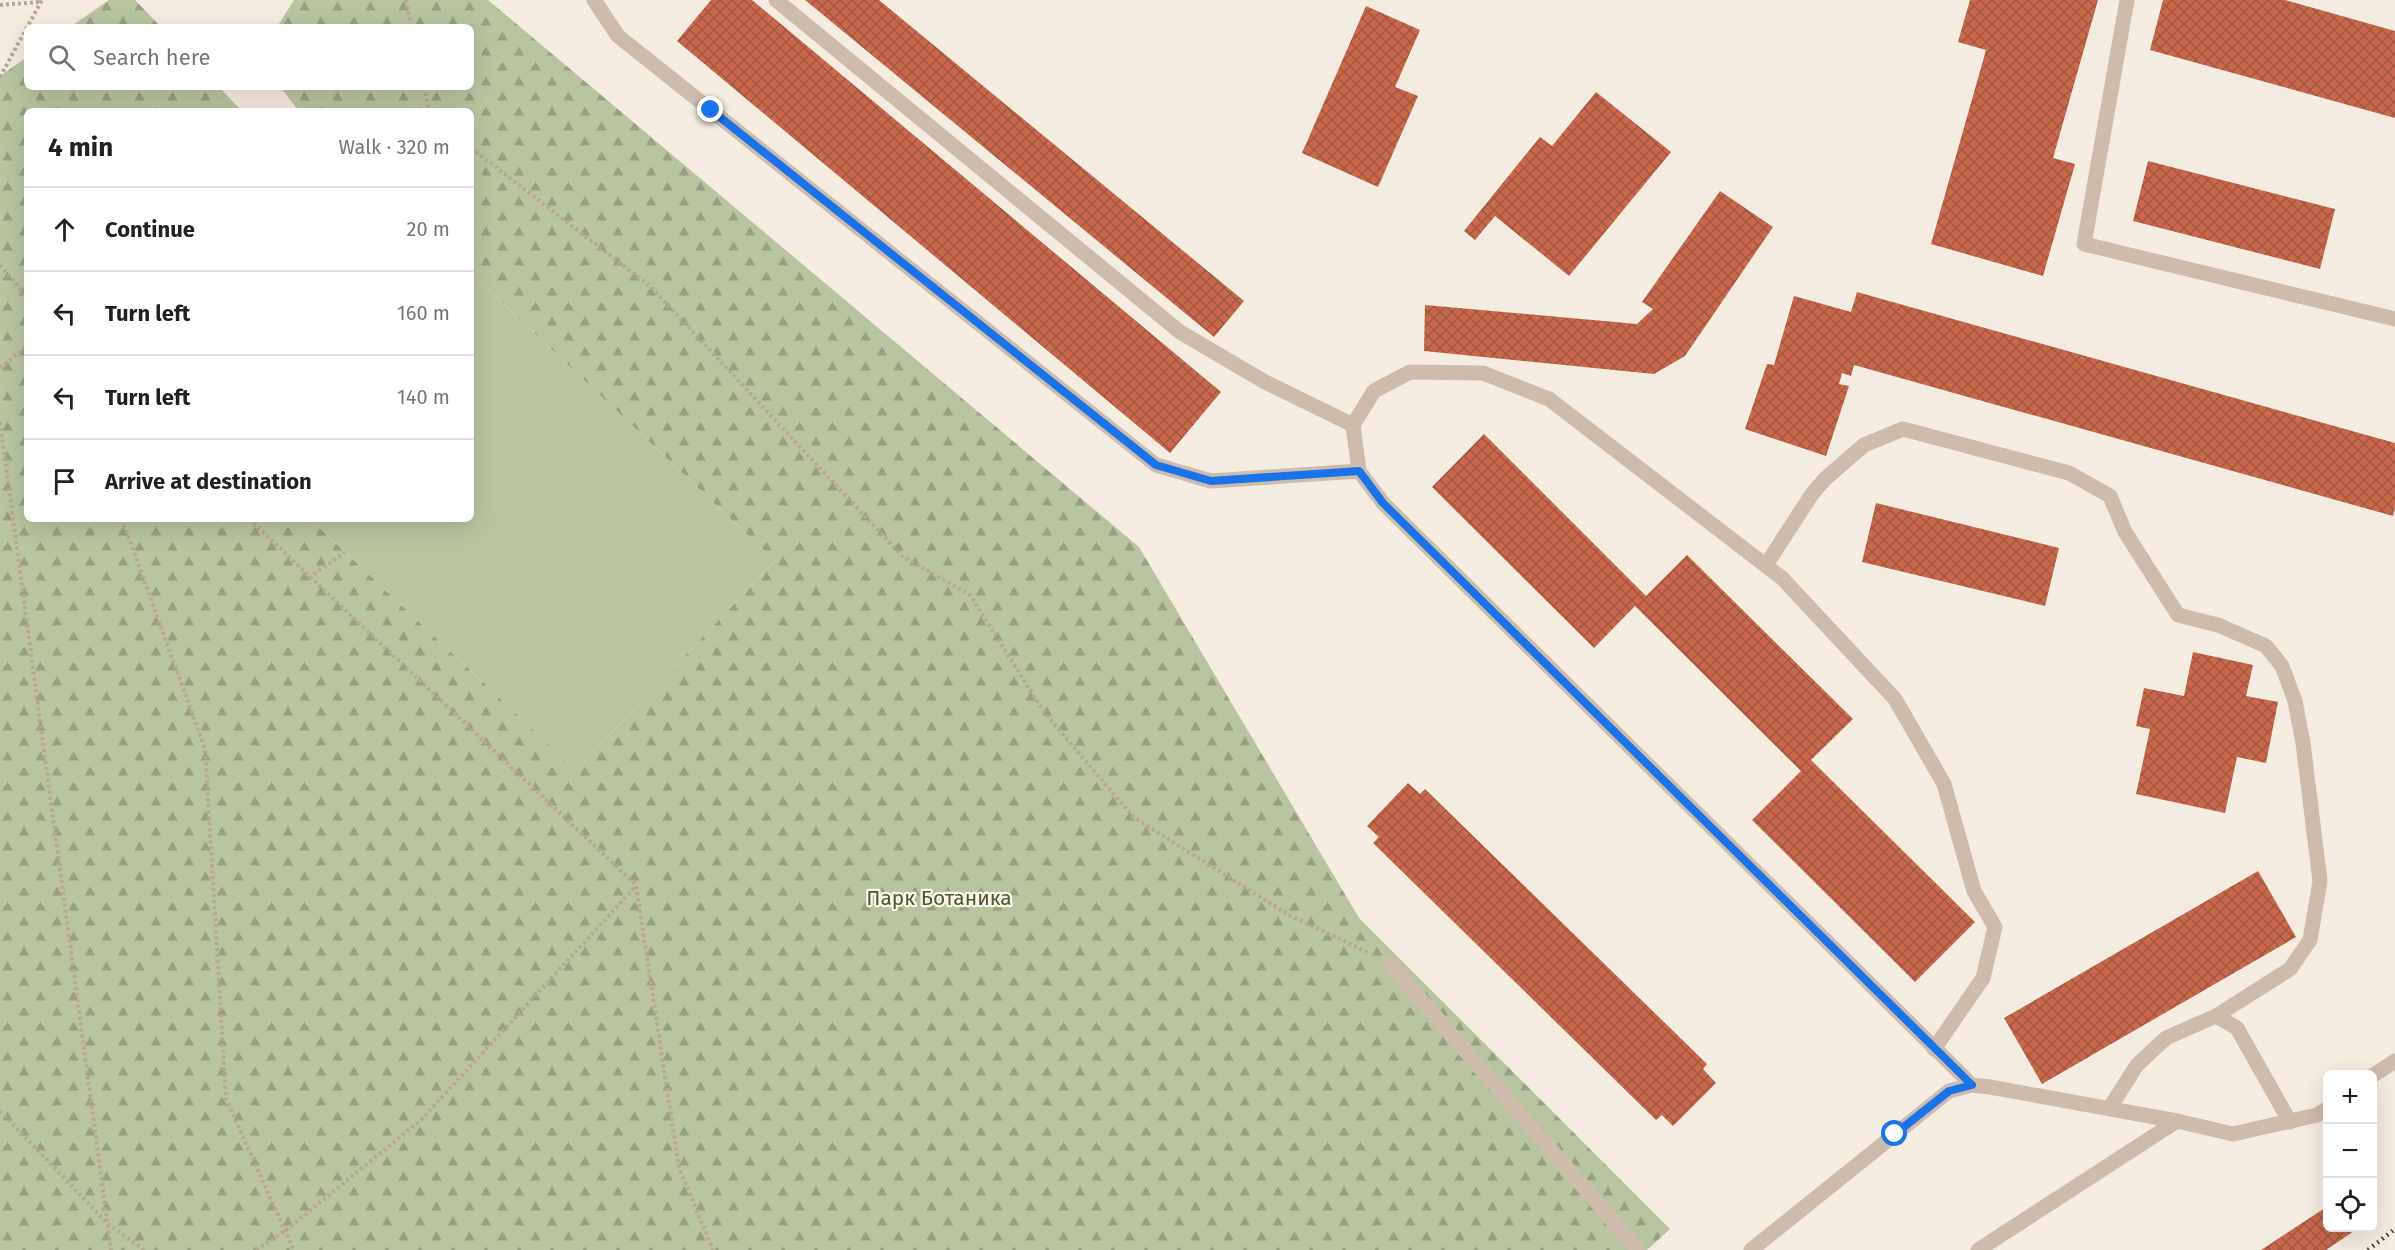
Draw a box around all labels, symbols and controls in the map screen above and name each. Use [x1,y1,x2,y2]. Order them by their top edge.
search box [24,24,474,90]
icon: search [45,41,78,74]
text: Search here [93,44,211,71]
route end [697,96,723,122]
text: 4 min [48,132,113,163]
text: Walk · 320 m [339,135,450,159]
icon: ahead [48,213,81,246]
text: Continue [105,216,195,243]
text: 20 m [407,217,450,241]
icon: left [48,297,81,330]
text: Turn left [105,300,190,327]
text: 160 m [397,301,450,325]
icon: left [48,381,81,414]
text: Turn left [105,384,190,411]
text: 140 m [397,385,450,409]
icon: arrive [48,465,81,498]
text: Arrive at destination [105,468,312,495]
park label: Парк Ботаника [866,885,1012,911]
map controls [2323,1070,2377,1232]
button: + [2323,1070,2377,1124]
route start [1881,1120,1907,1146]
button: − [2323,1124,2377,1178]
button: locate [2323,1178,2377,1232]

